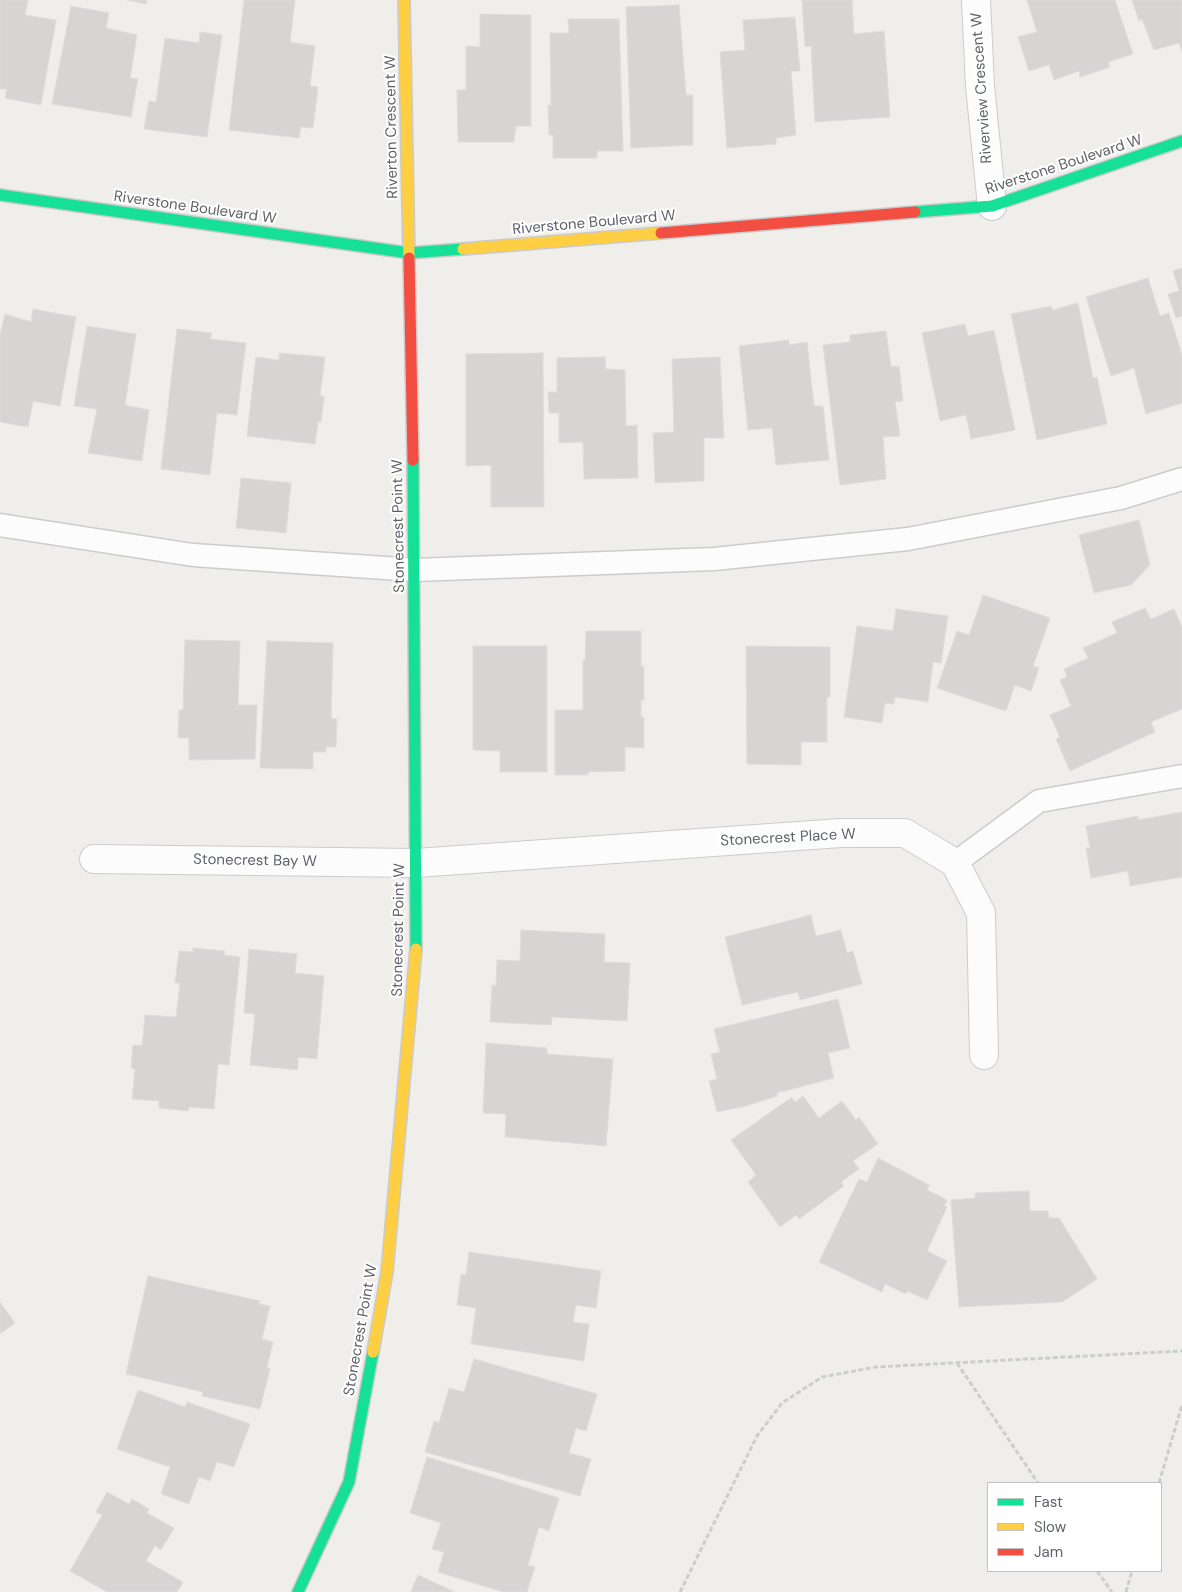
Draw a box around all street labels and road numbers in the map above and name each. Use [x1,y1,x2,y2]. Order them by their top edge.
street label: Riverview Crescent W [968,12,996,164]
street label: Riverton Crescent W [382,55,402,199]
street label: Riverstone Boulevard W [983,131,1145,199]
street label: Riverstone Boulevard W [113,188,277,228]
street label: Riverstone Boulevard W [512,207,676,239]
street label: Stonecrest Point W [389,459,409,593]
street label: Stonecrest Place W [720,825,856,851]
street label: Stonecrest Bay W [193,851,317,871]
street label: Stonecrest Point W [389,863,409,997]
street label: Stonecrest Point W [341,1263,381,1397]

